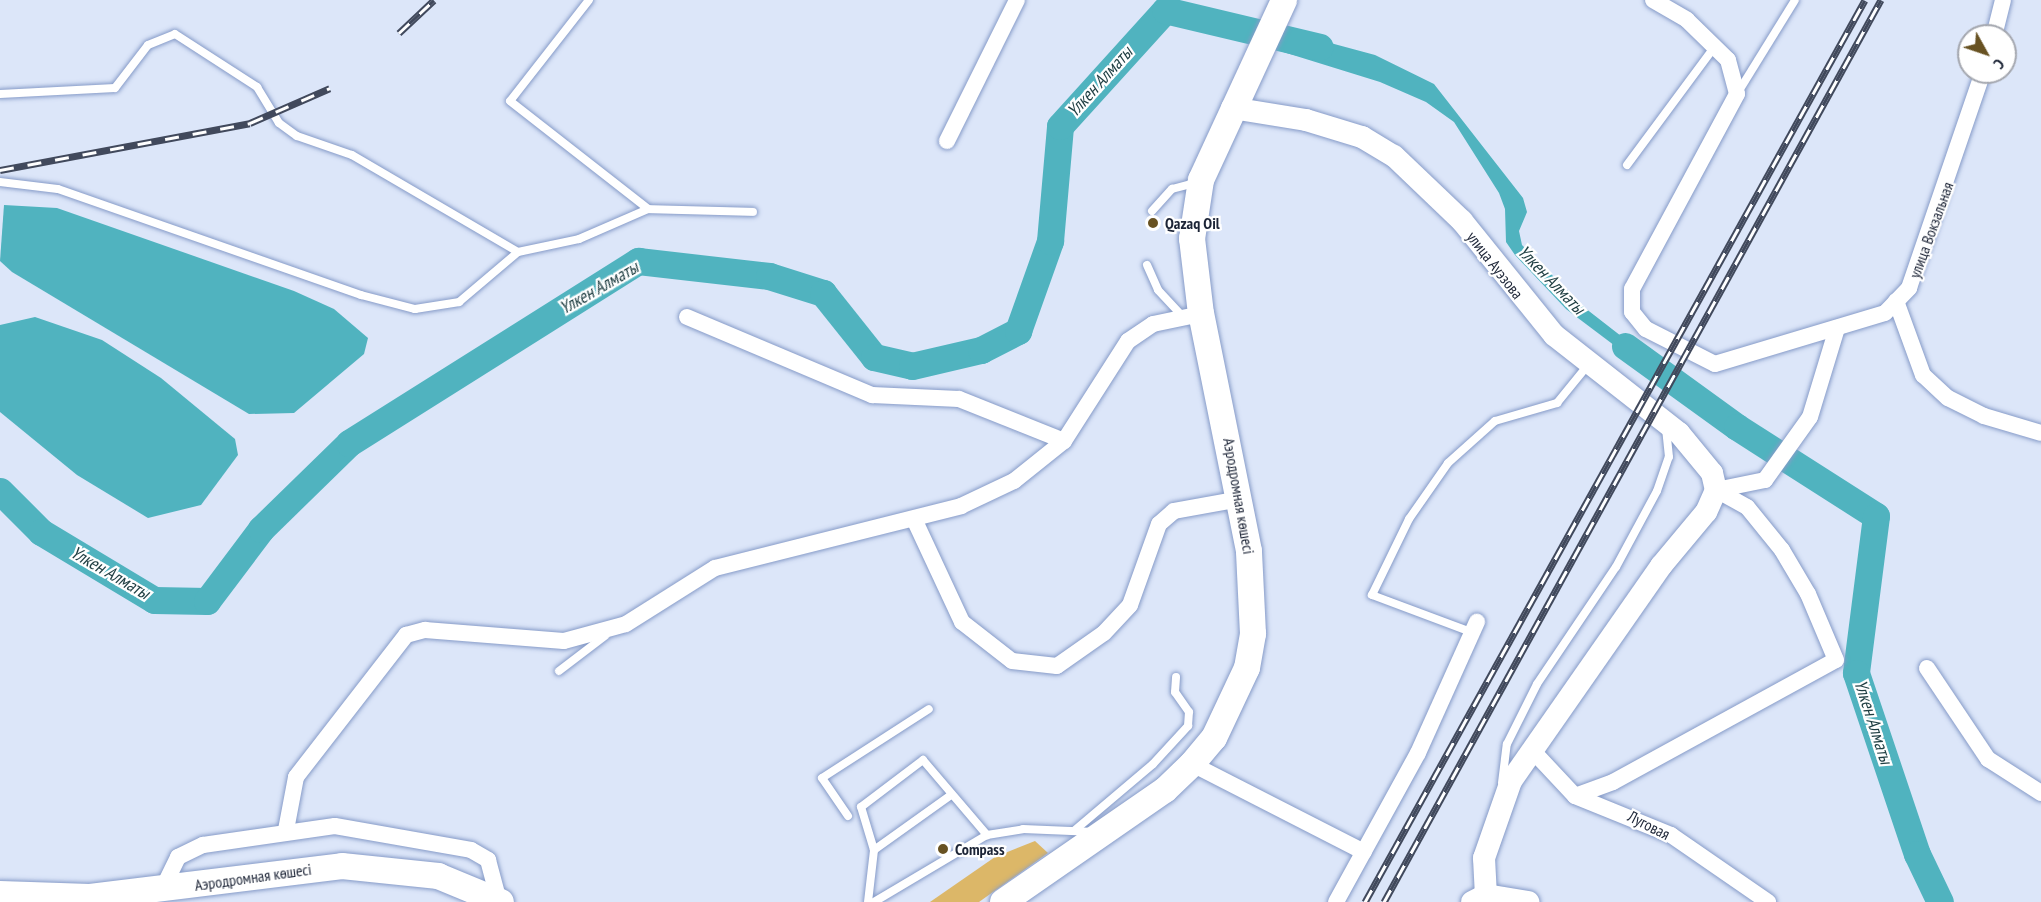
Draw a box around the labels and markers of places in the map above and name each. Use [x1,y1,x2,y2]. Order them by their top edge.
place label: Qazaq Oil [1165,213,1220,233]
marker: Qazaq Oil [1146,216,1160,230]
place label: Compass [955,839,1005,859]
marker: Compass [936,842,950,856]

